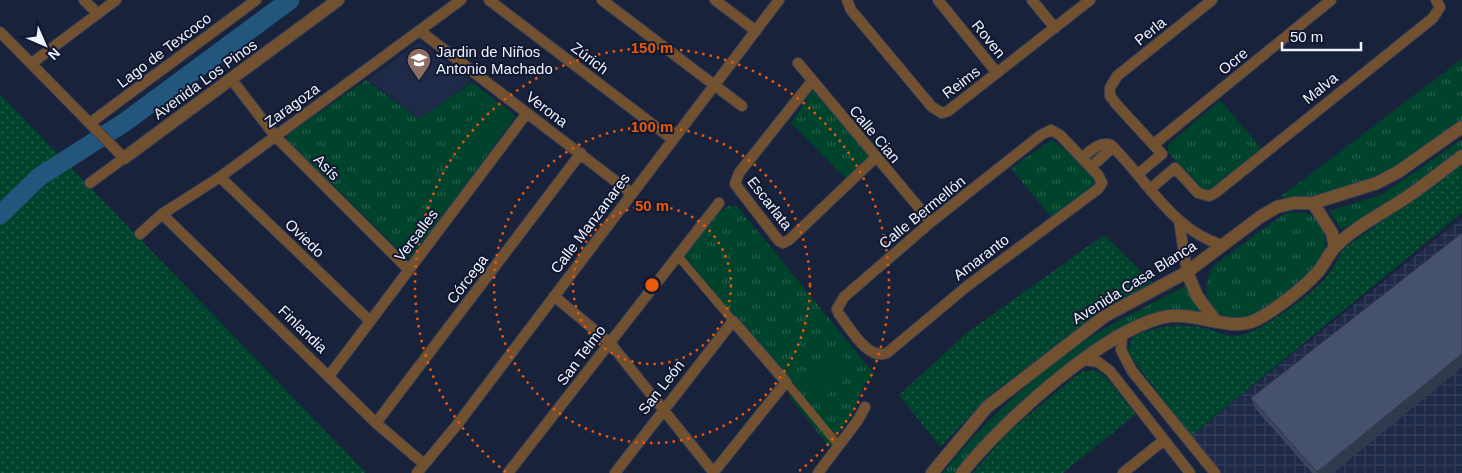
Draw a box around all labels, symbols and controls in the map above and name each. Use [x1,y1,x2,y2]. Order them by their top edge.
street label: Lago de Texcoco [114,9,214,91]
street label: Perla [1131,13,1169,49]
street label: Roven [969,17,1009,61]
north arrow [20,20,70,70]
scale bar [1282,20,1361,52]
text: 50 m [1290,28,1323,45]
street label: Avenida Los Pinos [150,36,260,122]
street label: Zúrich [568,39,612,77]
text: 150 m [631,39,673,56]
place label: Jardin de Niños Antonio Machado [436,43,553,77]
street label: Ocre [1215,44,1251,78]
text: N [45,45,63,63]
school or university icon: Jardin de Niños Antonio Machado [406,47,432,81]
street label: Reims [939,62,983,102]
street label: Malva [1299,68,1341,107]
street label: Zaragoza [261,79,323,131]
street label: Verona [523,88,572,130]
street label: Calle Cian [846,102,904,166]
text: 100 m [631,118,673,135]
street label: Asís [311,151,343,183]
street label: Calle Manzanares [547,170,633,276]
street label: Calle Bermellón [876,172,968,252]
street label: Escarlata [744,173,796,233]
text: 50 m [635,197,669,214]
street label: Versalles [391,206,441,264]
street label: Oviedo [282,215,328,261]
street label: Amaranto [950,231,1012,283]
street label: Avenida Casa Blanca [1069,237,1200,327]
street label: Córcega [443,251,491,307]
centre of rings [643,276,661,294]
street label: Finlandia [275,302,331,357]
street label: San Telmo [553,322,609,388]
street label: San León [635,356,687,418]

